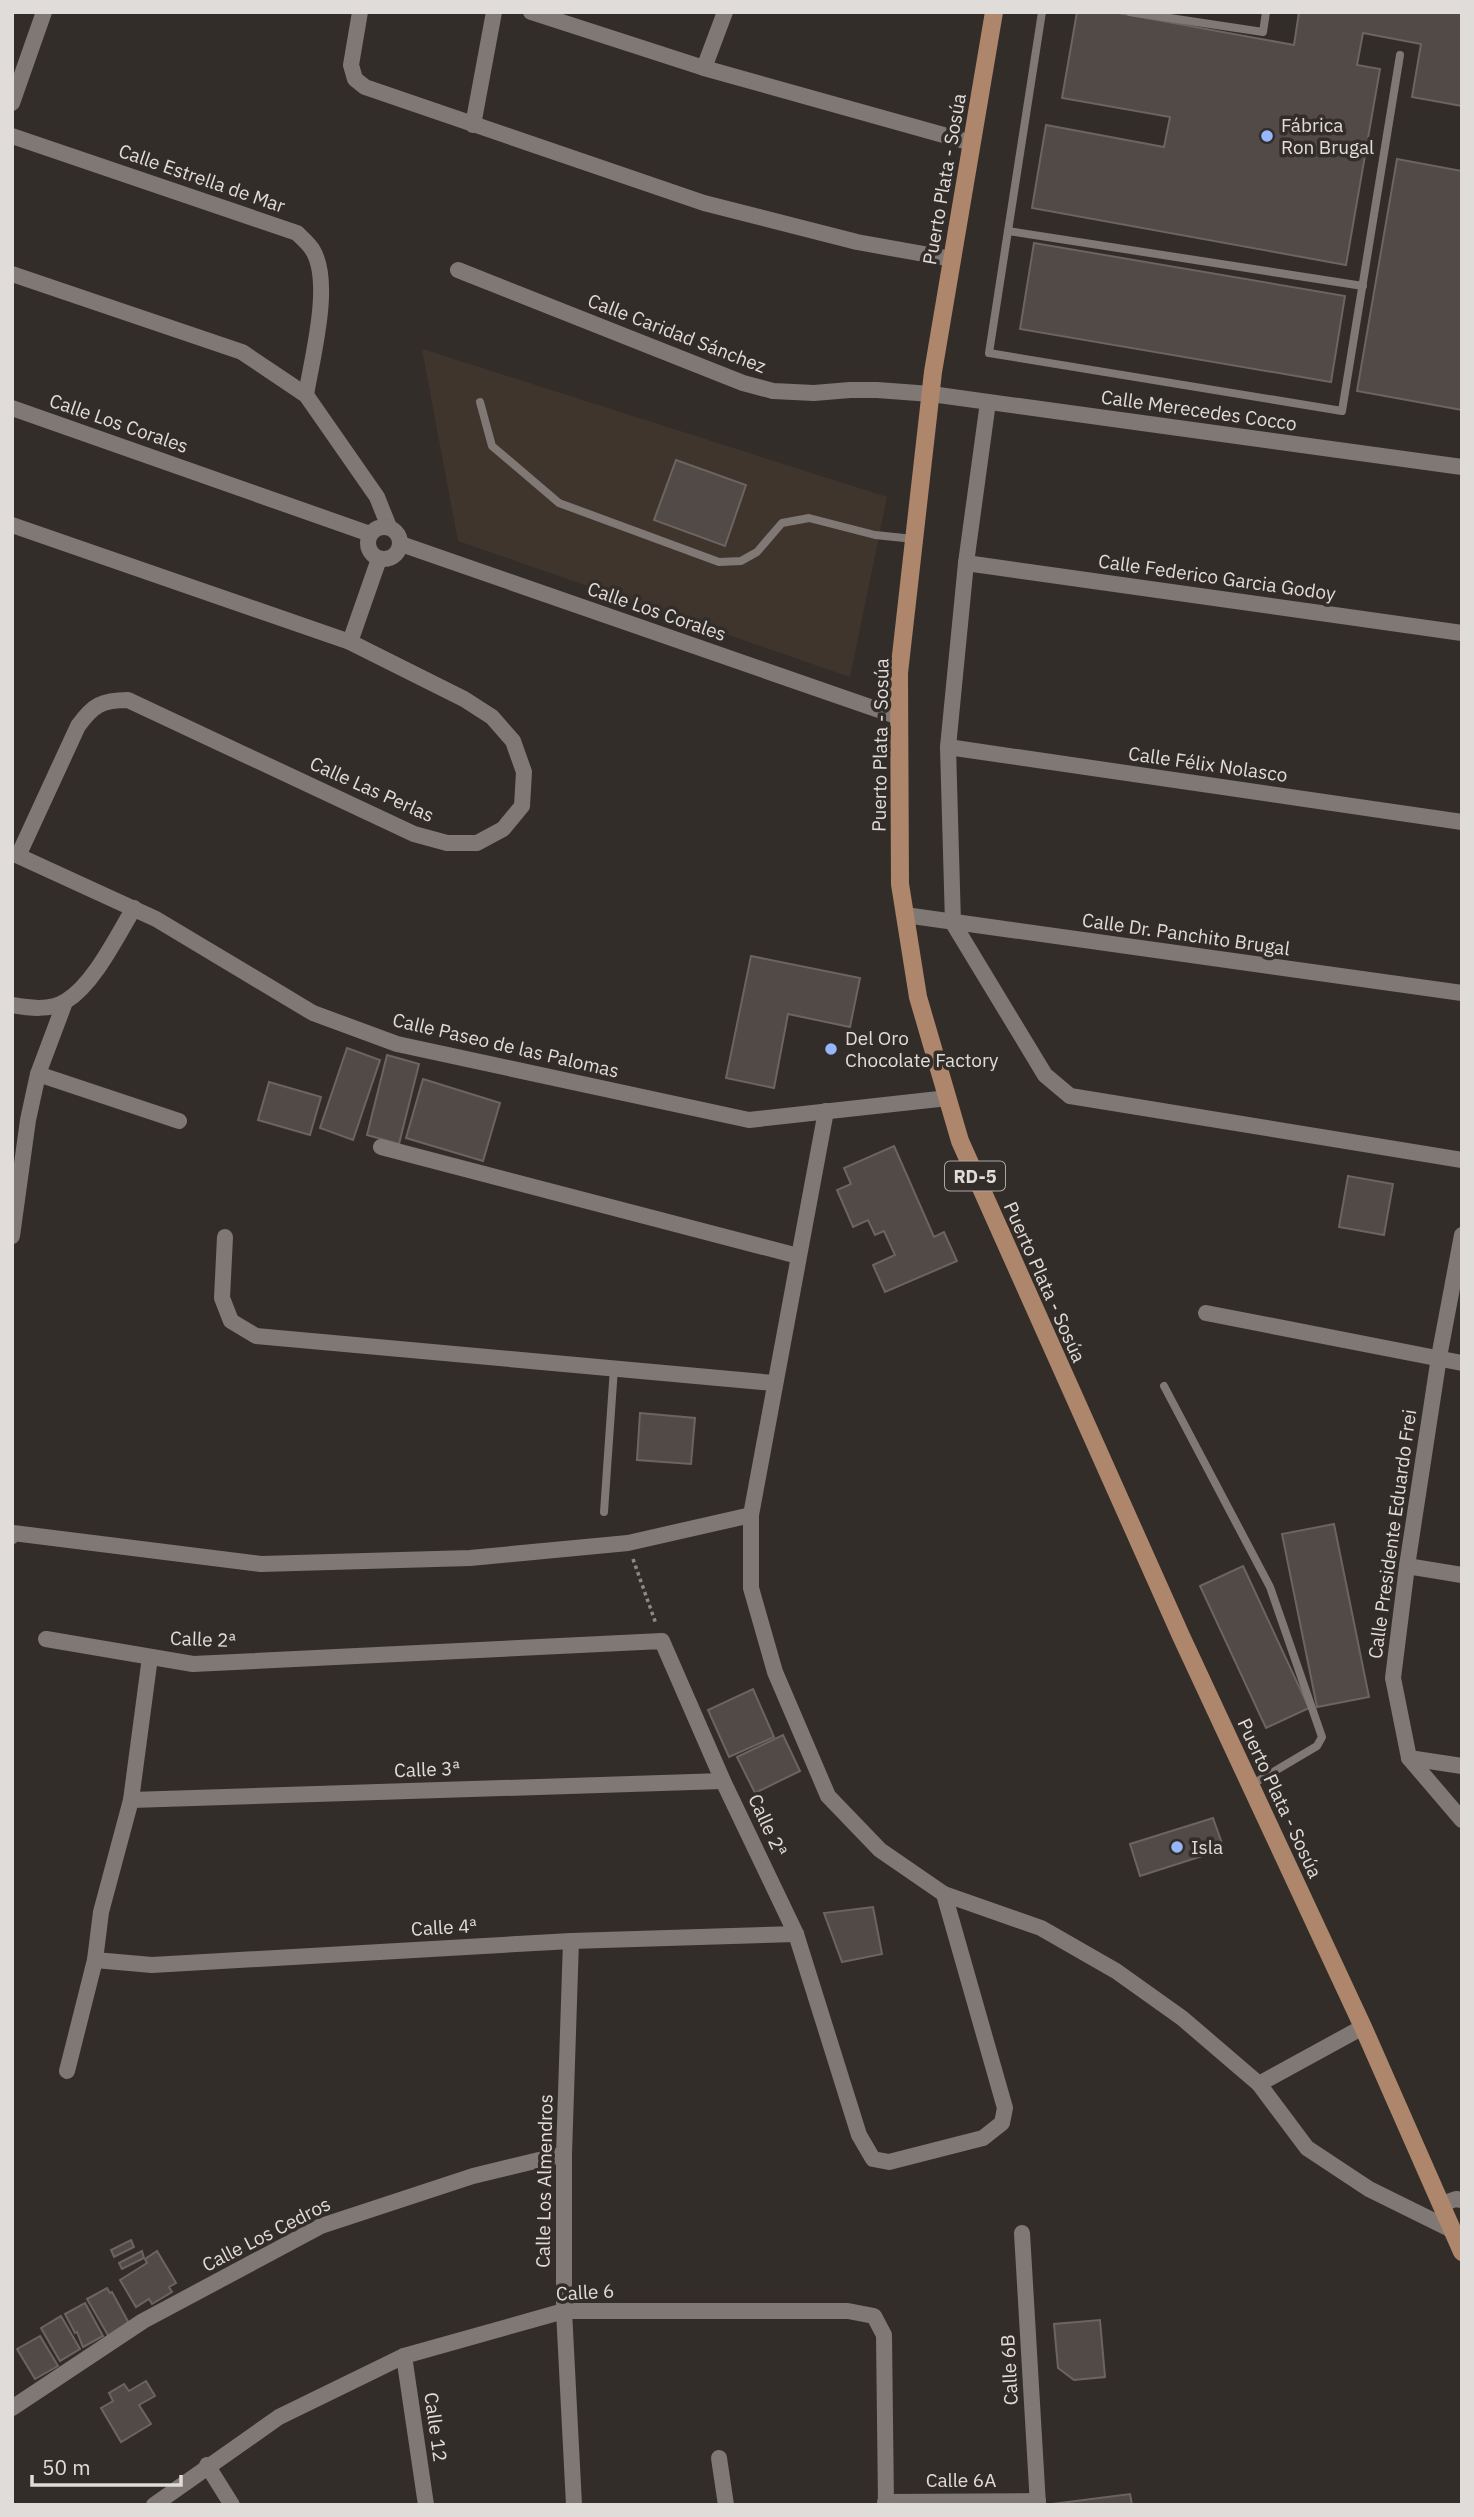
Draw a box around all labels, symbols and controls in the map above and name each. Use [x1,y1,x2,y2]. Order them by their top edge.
street label: Puerto Plata - Sosúa [917,91,971,267]
place label: Fábrica Ron Brugal [1281,113,1374,159]
marker: Fábrica Ron Brugal [1259,128,1275,144]
street label: Calle Estrella de Mar [116,138,288,218]
street label: Calle Caridad Sánchez [585,288,770,378]
street label: Calle Merecedes Cocco [1100,384,1298,436]
street label: Calle Los Corales [46,388,192,458]
street label: Calle Federico Garcia Godoy [1097,548,1338,606]
street label: Calle Los Corales [584,576,730,646]
street label: Puerto Plata - Sosúa [866,658,894,832]
street label: Calle Félix Nolasco [1127,741,1289,787]
street label: Calle Las Perlas [306,751,438,827]
street label: Calle Dr. Panchito Brugal [1081,908,1291,960]
street label: Calle Paseo de las Palomas [390,1007,622,1083]
place label: Del Oro Chocolate Factory [845,1026,999,1072]
marker: Del Oro Chocolate Factory [823,1041,839,1057]
road number: RD-5 [945,1162,1005,1190]
street label: Puerto Plata - Sosúa [999,1198,1091,1366]
street label: Calle Presidente Eduardo Frei [1363,1408,1421,1660]
street label: Calle 2ª [170,1626,236,1652]
street label: Puerto Plata - Sosúa [1232,1714,1328,1882]
street label: Calle 3ª [394,1756,460,1782]
street label: Calle 2ª [743,1790,793,1860]
place label: Isla [1191,1835,1223,1859]
marker: Isla [1169,1839,1185,1855]
street label: Calle 4ª [410,1913,478,1941]
street label: Calle Los Almendros [530,2094,558,2268]
street label: Calle Los Cedros [198,2191,334,2277]
street label: Calle 6 [555,2278,615,2306]
street label: Calle 6B [995,2334,1023,2406]
street label: Calle 12 [419,2391,453,2463]
scale bar [32,2444,180,2488]
text: 50 m [42,2453,91,2481]
street label: Calle 6A [926,2468,996,2492]

